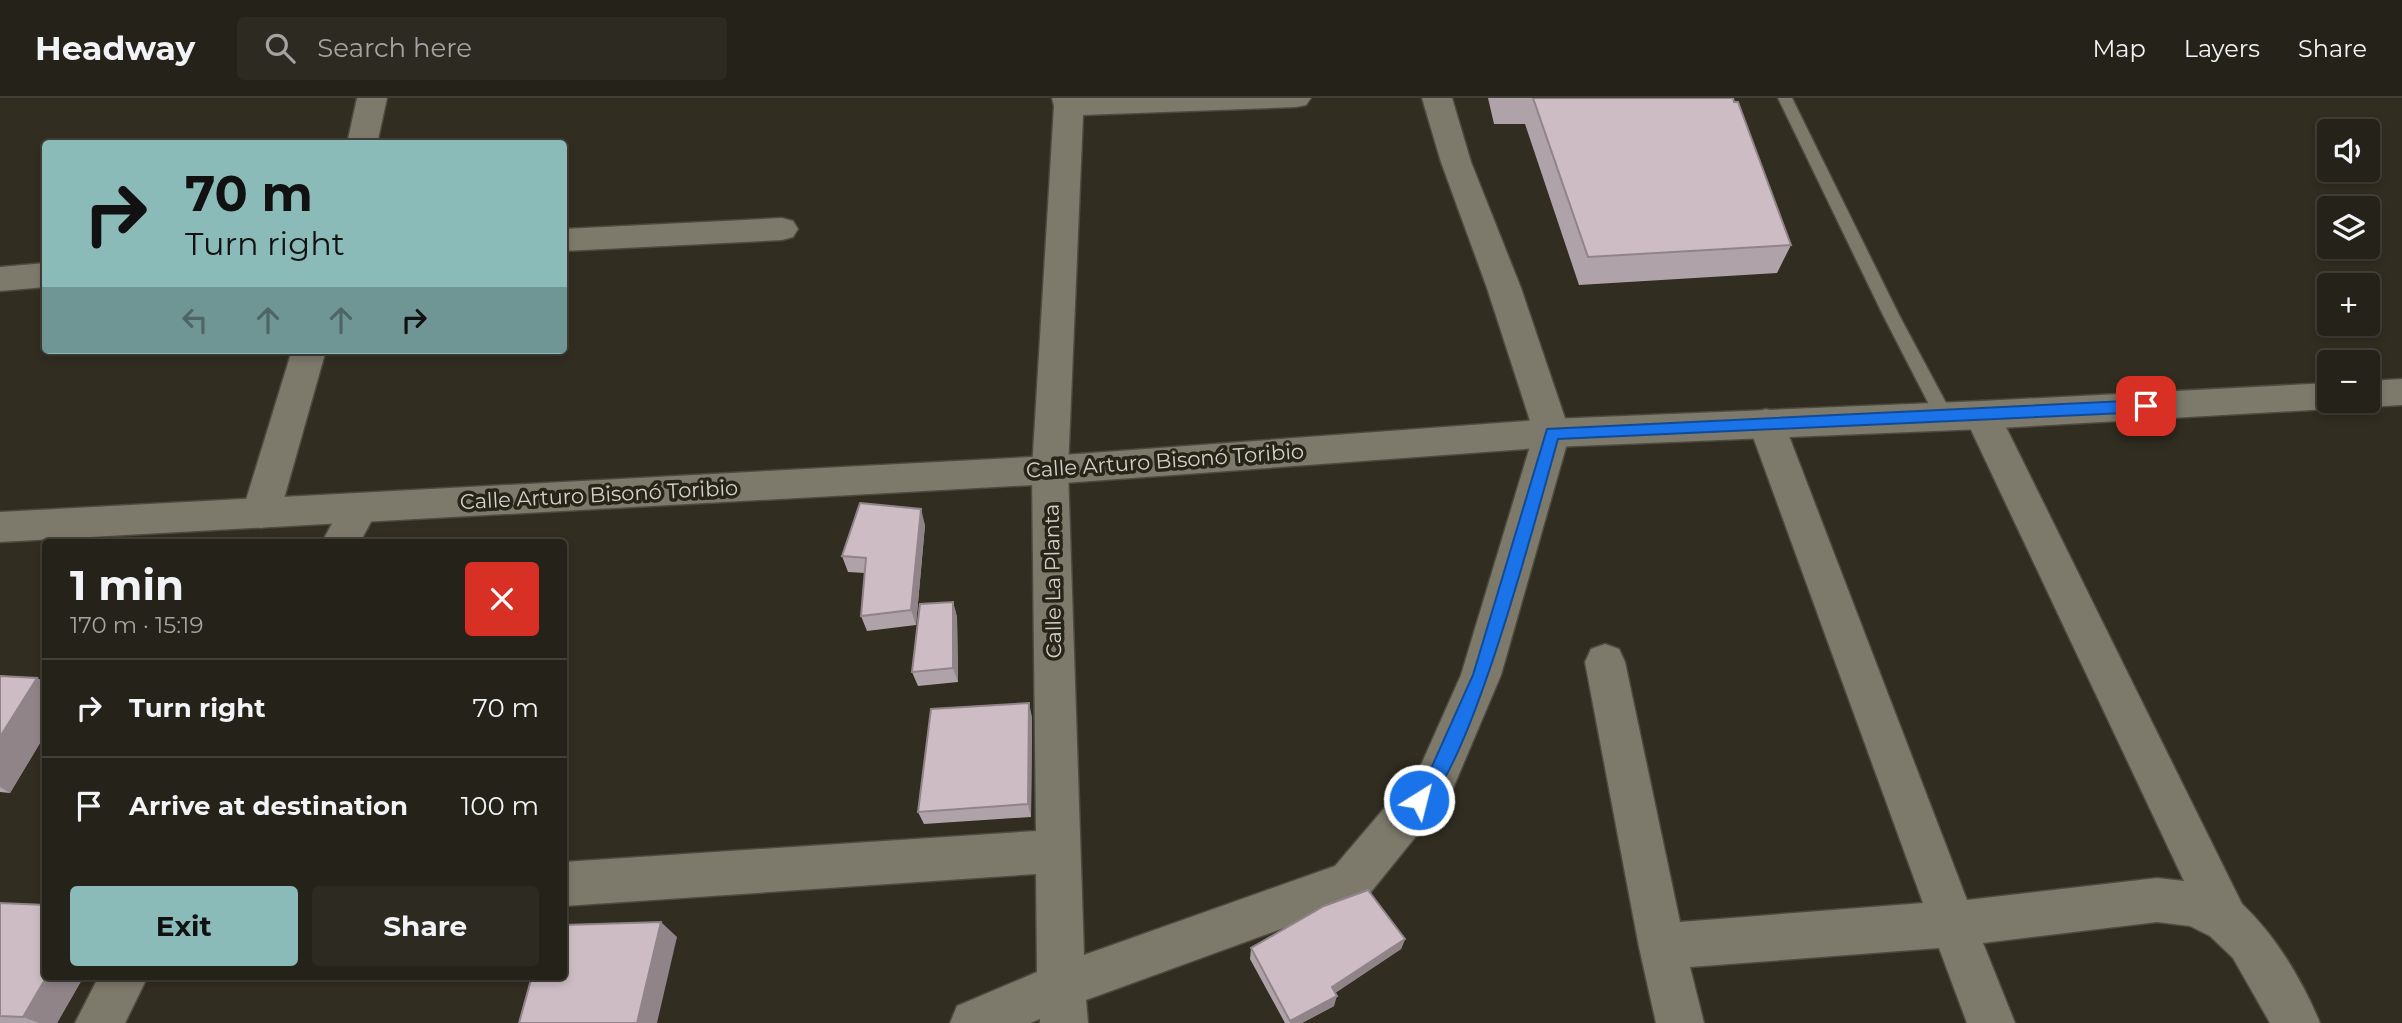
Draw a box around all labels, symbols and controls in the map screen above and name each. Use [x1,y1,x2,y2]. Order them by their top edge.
search box [237,17,727,80]
text: Headway [35,28,195,68]
icon: search [261,29,299,67]
text: Search here [317,32,472,64]
text: Map [2092,34,2146,63]
text: Layers [2184,34,2260,63]
text: Share [2298,34,2367,63]
map controls [2317,119,2380,413]
button: sound [2317,119,2380,182]
text: 70 m [185,164,313,223]
icon: right [70,168,161,259]
button: layers [2317,196,2380,259]
text: Turn right [185,224,345,263]
button: + [2317,273,2380,336]
icon: left [176,301,214,339]
icon: ahead [249,301,287,339]
icon: ahead [322,301,360,339]
icon: right [395,301,433,339]
button: − [2317,350,2380,413]
pin [2116,376,2176,436]
icon: arrive [2127,387,2165,425]
street label: Calle Arturo Bisonó Toribio [1025,438,1305,483]
street label: Calle Arturo Bisonó Toribio [459,475,739,514]
street label: Calle La Planta [1039,503,1066,659]
text: 1 min [70,559,184,611]
button: close [465,562,539,636]
text: 170 m · 15:19 [70,611,203,639]
icon: right [70,689,108,727]
text: Turn right [129,692,265,724]
text: 70 m [473,692,539,724]
position arrow [1382,763,1456,837]
icon: arrive [70,787,108,825]
text: Arrive at destination [129,790,408,822]
text: 100 m [461,790,539,822]
button: Exit [70,886,298,966]
button: Share [312,886,539,966]

